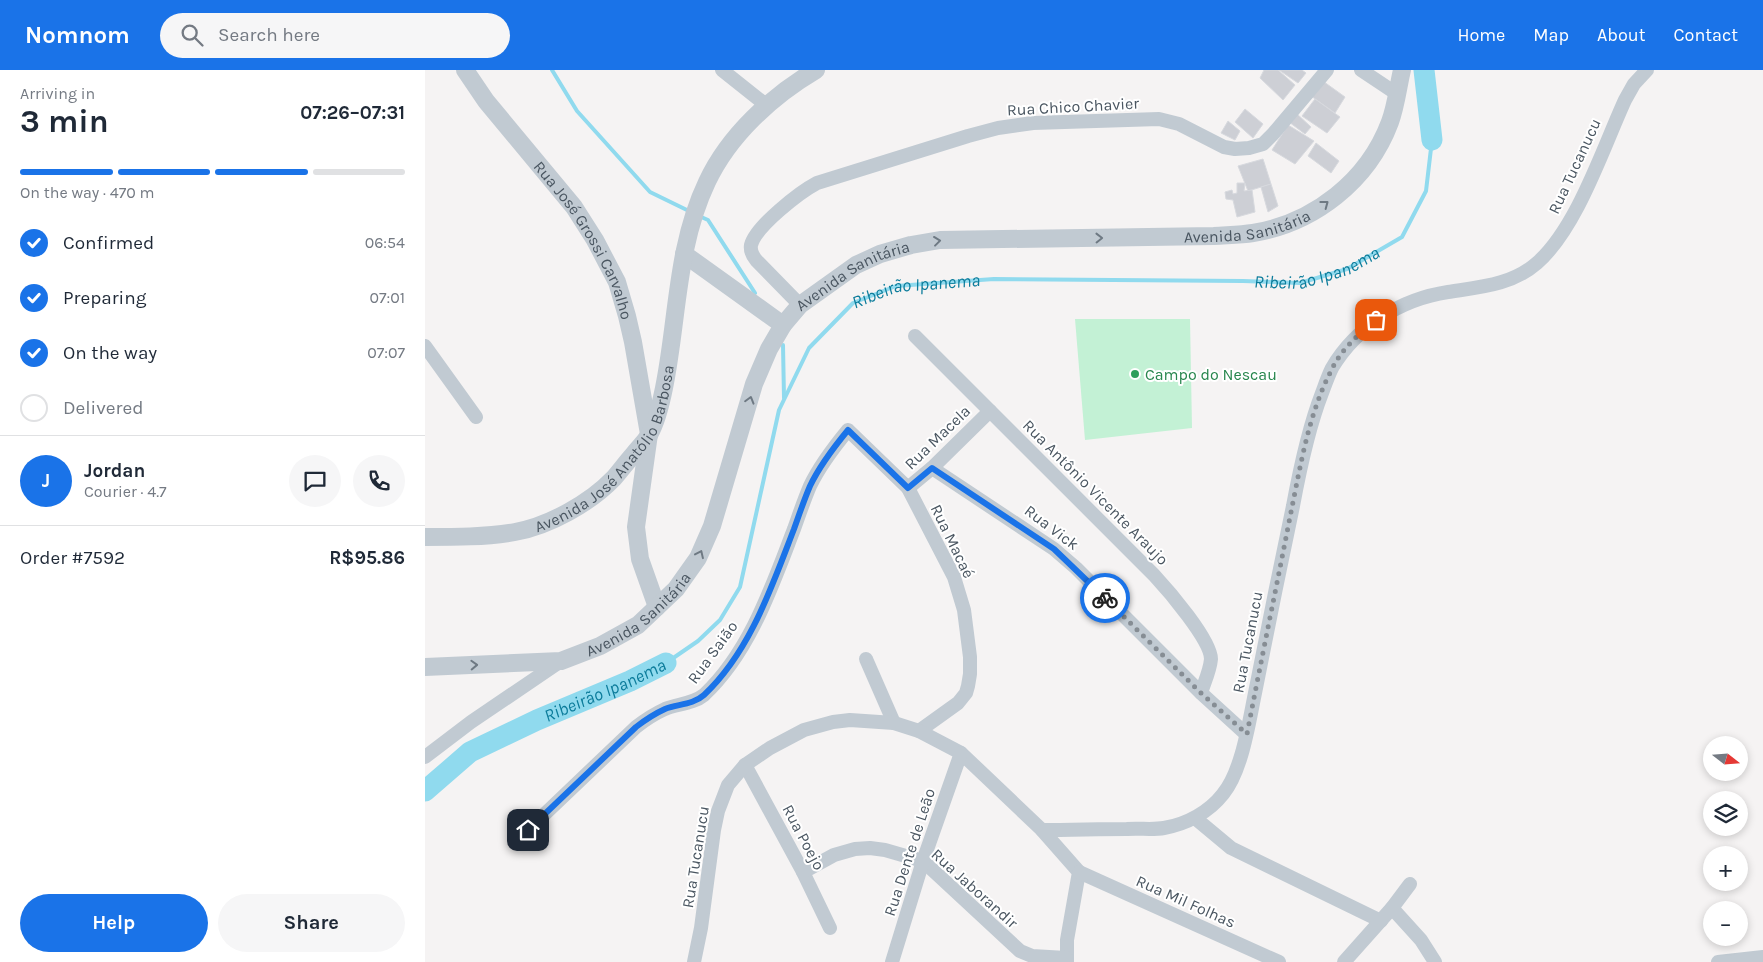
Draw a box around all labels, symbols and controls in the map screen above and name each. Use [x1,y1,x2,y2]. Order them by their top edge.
search box [160,13,510,58]
text: Nomnom [25,21,130,49]
icon: search [178,21,206,49]
text: Search here [218,24,320,46]
text: Home [1457,24,1505,46]
text: Map [1533,24,1569,46]
text: About [1597,24,1646,46]
text: Contact [1674,24,1738,46]
text: Arriving in [20,84,95,103]
street label: Rua Chico Chavier [1007,94,1140,119]
text: 07:26–07:31 [300,102,405,124]
text: 3 min [20,103,109,140]
street label: Rua Tucanucu [1544,116,1605,217]
street label: Rua José Grossi Carvalho [530,157,636,322]
text: On the way · 470 m [20,183,155,202]
one-way arrow [1319,201,1329,210]
street label: Avenida Sanitária [1184,206,1314,246]
icon: check [20,229,48,257]
text: Confirmed [63,232,154,254]
text: 06:54 [365,233,405,252]
one-way arrow [1096,233,1104,243]
one-way arrow [933,236,941,247]
street label: Avenida Sanitária [792,237,912,315]
water label: Ribeirão Ipanema [1254,241,1384,294]
water label: Ribeirão Ipanema [849,269,981,313]
icon: check [20,284,48,312]
text: Preparing [63,287,146,309]
text: 07:01 [370,288,405,307]
pin [1355,299,1397,341]
icon: bag [1362,306,1390,334]
icon: check [20,339,48,367]
text: On the way [63,342,157,364]
text: 07:07 [367,343,405,362]
street label: Avenida José Anatólio Barbosa [532,364,678,536]
place label: Campo do Nescau [1145,365,1277,384]
marker: Campo do Nescau [1129,368,1141,380]
one-way arrow [744,396,754,404]
text: Delivered [63,397,143,419]
street label: Rua Macela [900,401,974,473]
street label: Rua Antônio Vicente Araujo [1019,416,1172,569]
button: chat [289,455,341,507]
button: phone [353,455,405,507]
text: Jordan [84,460,145,482]
text: J [42,470,50,492]
text: Courier · 4.7 [84,482,167,501]
street label: Rua Macaé [927,501,979,581]
street label: Rua Vick [1021,501,1083,554]
text: Order #7592 [20,547,125,569]
text: R$95.86 [329,547,405,569]
one-way arrow [694,550,704,559]
street label: Avenida Sanitária [583,569,695,660]
courier [1080,573,1130,623]
icon: bike [1091,584,1119,612]
street label: Rua Tucanucu [1228,590,1267,694]
street label: Rua Saião [683,617,742,687]
water label: Ribeirão Ipanema [541,654,670,727]
one-way arrow [470,660,478,670]
north arrow [1703,736,1747,781]
map controls [1703,736,1748,946]
street label: Rua Dente de Leão [880,786,939,918]
button: layers [1703,791,1748,836]
street label: Rua Poejo [778,801,829,873]
street label: Rua Tucanucu [678,805,713,909]
pin [507,809,549,851]
icon: home [514,816,542,844]
street label: Rua Jaborandir [927,845,1022,932]
button: + [1703,846,1748,891]
street label: Rua Mil Folhas [1133,871,1238,932]
button: Help [20,894,208,952]
button: Share [218,894,405,952]
button: − [1703,901,1748,946]

